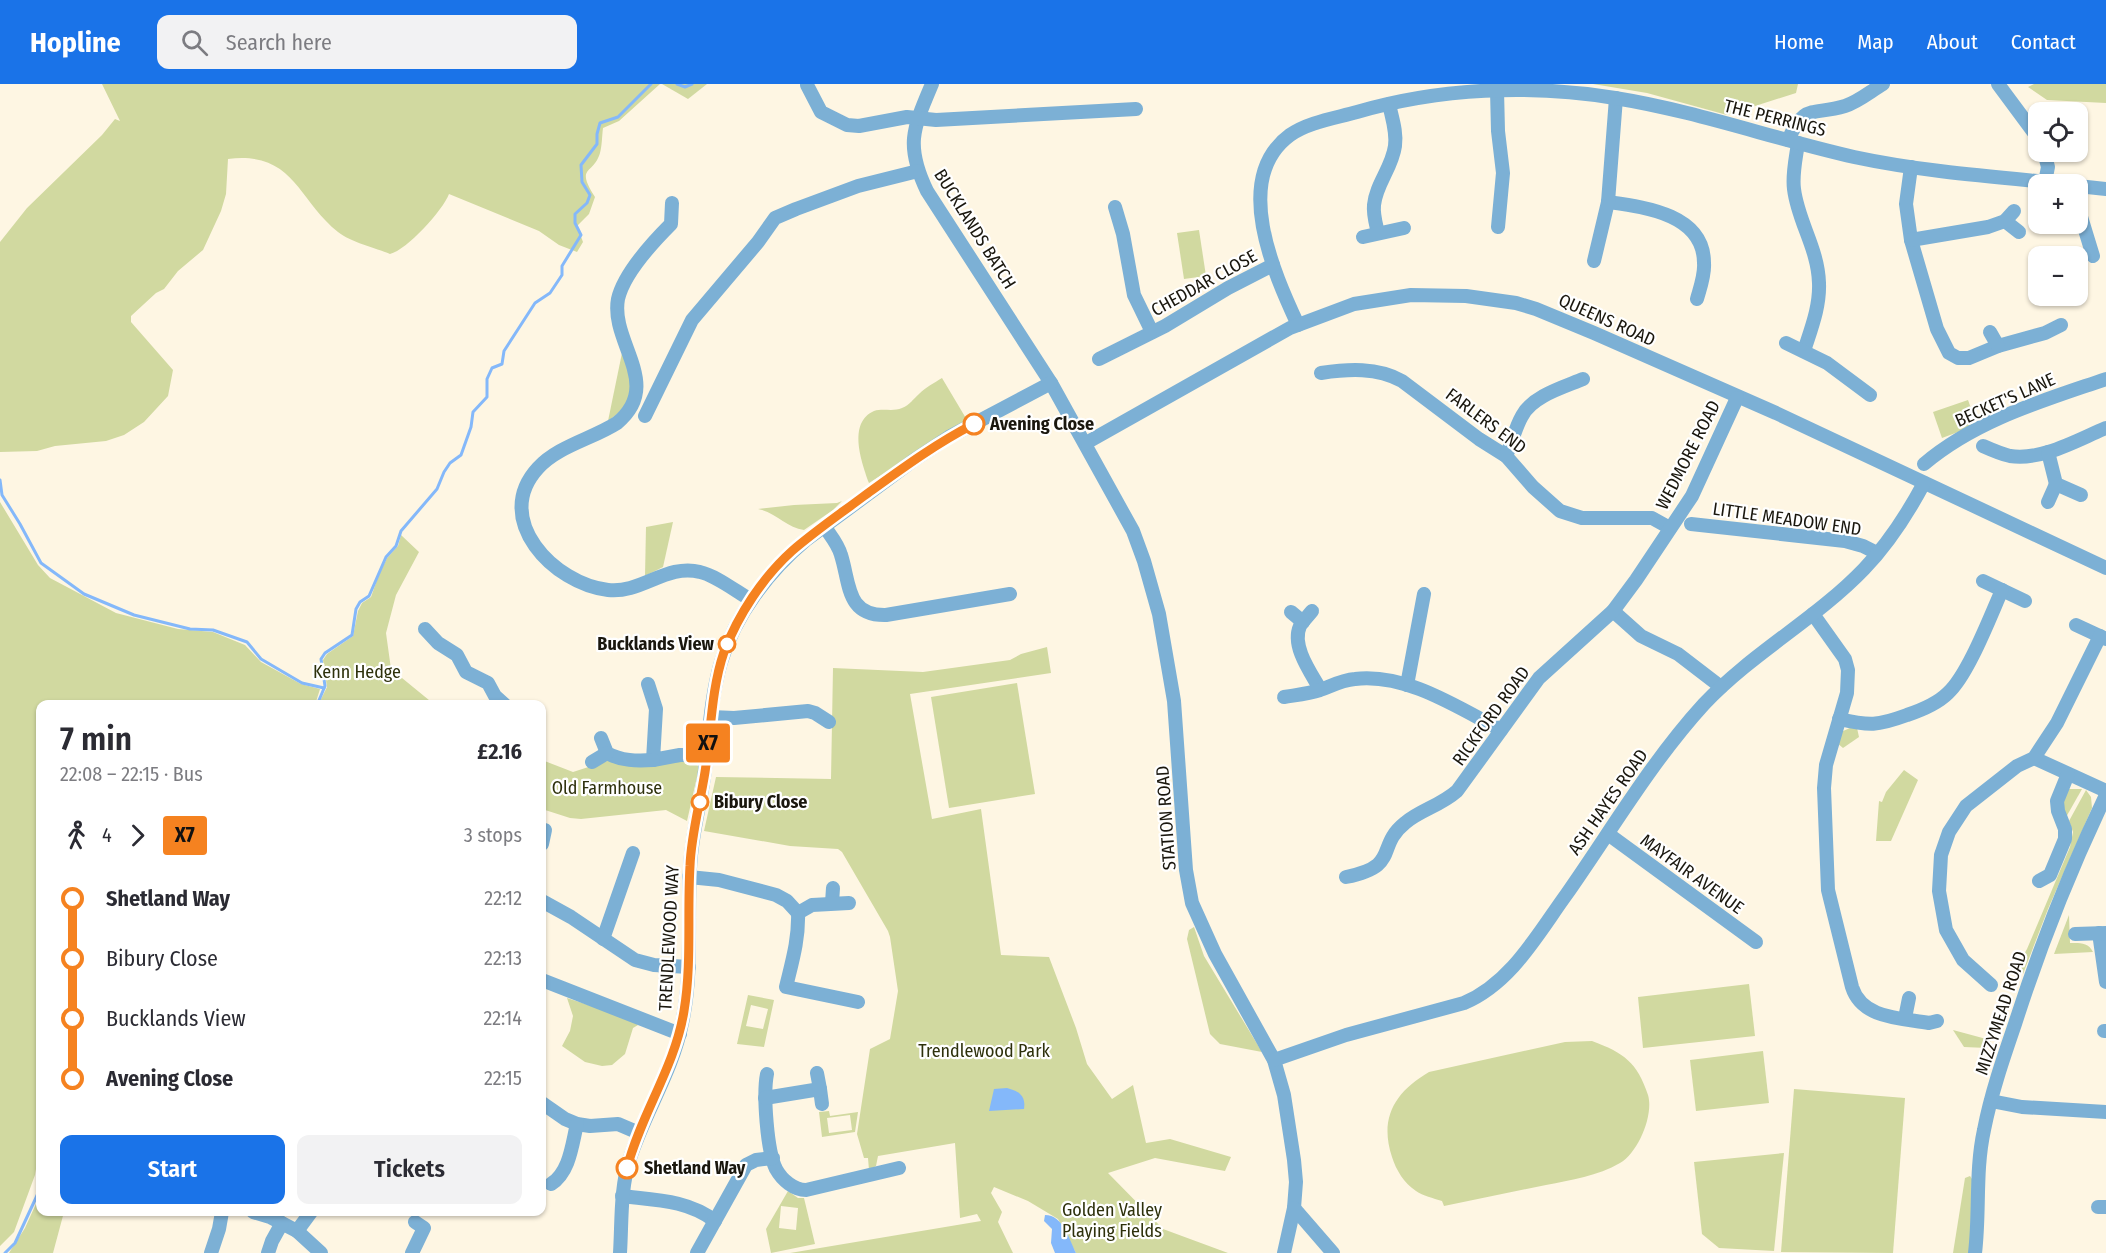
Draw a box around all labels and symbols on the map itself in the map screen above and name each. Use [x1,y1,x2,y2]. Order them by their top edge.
street label: THE PERRINGS [1722,95,1828,141]
street label: BUCKLANDS BATCH [929,165,1021,293]
street label: CHEDDAR CLOSE [1147,245,1261,321]
street label: QUEENS ROAD [1555,289,1659,351]
street label: BECKET'S LANE [1952,368,2058,432]
street label: FARLERS END [1441,384,1531,458]
street label: WEDMORE ROAD [1651,397,1725,513]
marker: Avening Close [963,413,985,435]
place label: Avening Close [989,413,1094,435]
street label: LITTLE MEADOW END [1711,498,1863,540]
place label: Bucklands View [597,633,715,655]
marker: Bucklands View [718,635,736,653]
park label: Kenn Hedge [313,661,401,683]
street label: RICKFORD ROAD [1448,662,1534,770]
line badge: X7 [681,724,735,762]
street label: ASH HAYES ROAD [1563,745,1653,859]
street label: STATION ROAD [1151,765,1181,871]
park label: Old Farmhouse [552,777,662,799]
place label: Bibury Close [714,791,807,813]
marker: Bibury Close [691,793,709,811]
street label: MAYFAIR AVENUE [1636,829,1748,919]
street label: TRENDLEWOOD WAY [654,864,684,1012]
street label: MIZZYMEAD ROAD [1971,948,2031,1078]
park label: Trendlewood Park [918,1040,1050,1062]
marker: Shetland Way [616,1157,638,1179]
place label: Shetland Way [644,1157,746,1179]
park label: Golden Valley Playing Fields [1062,1199,1162,1242]

